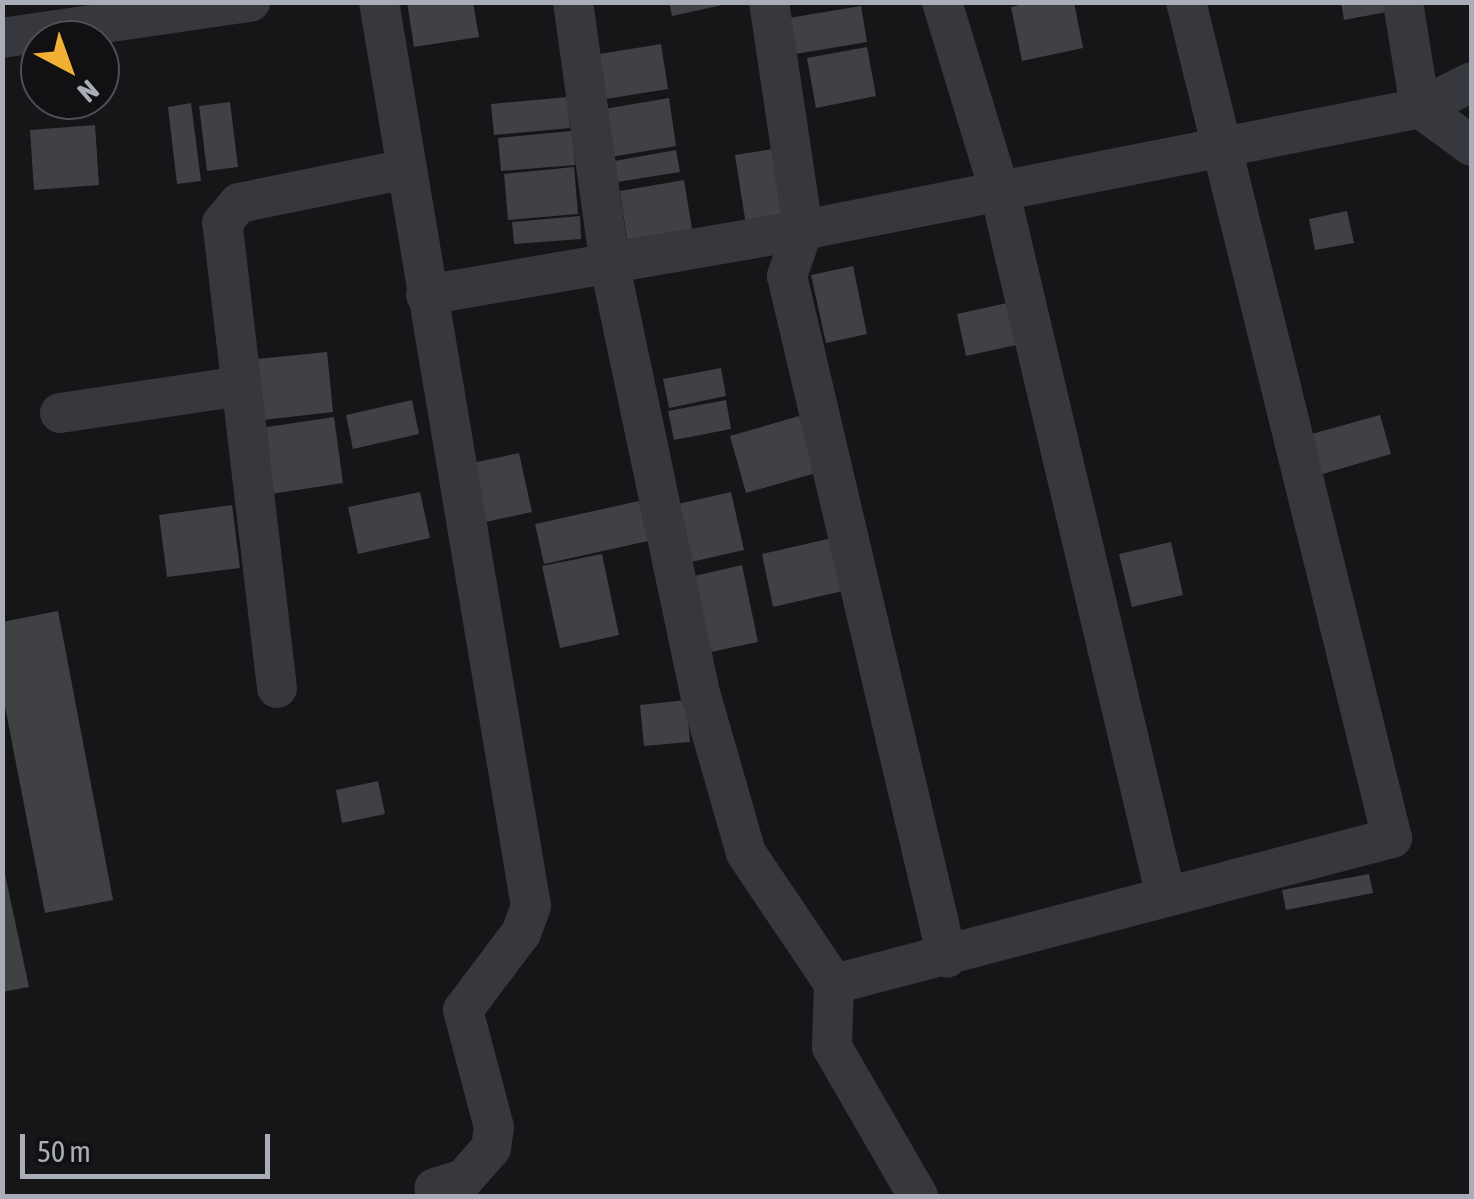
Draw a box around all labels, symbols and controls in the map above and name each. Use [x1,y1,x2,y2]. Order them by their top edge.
north arrow [20,20,120,120]
text: N [72,74,105,109]
scale bar [25,1114,275,1176]
text: 50 m [37,1134,91,1168]

